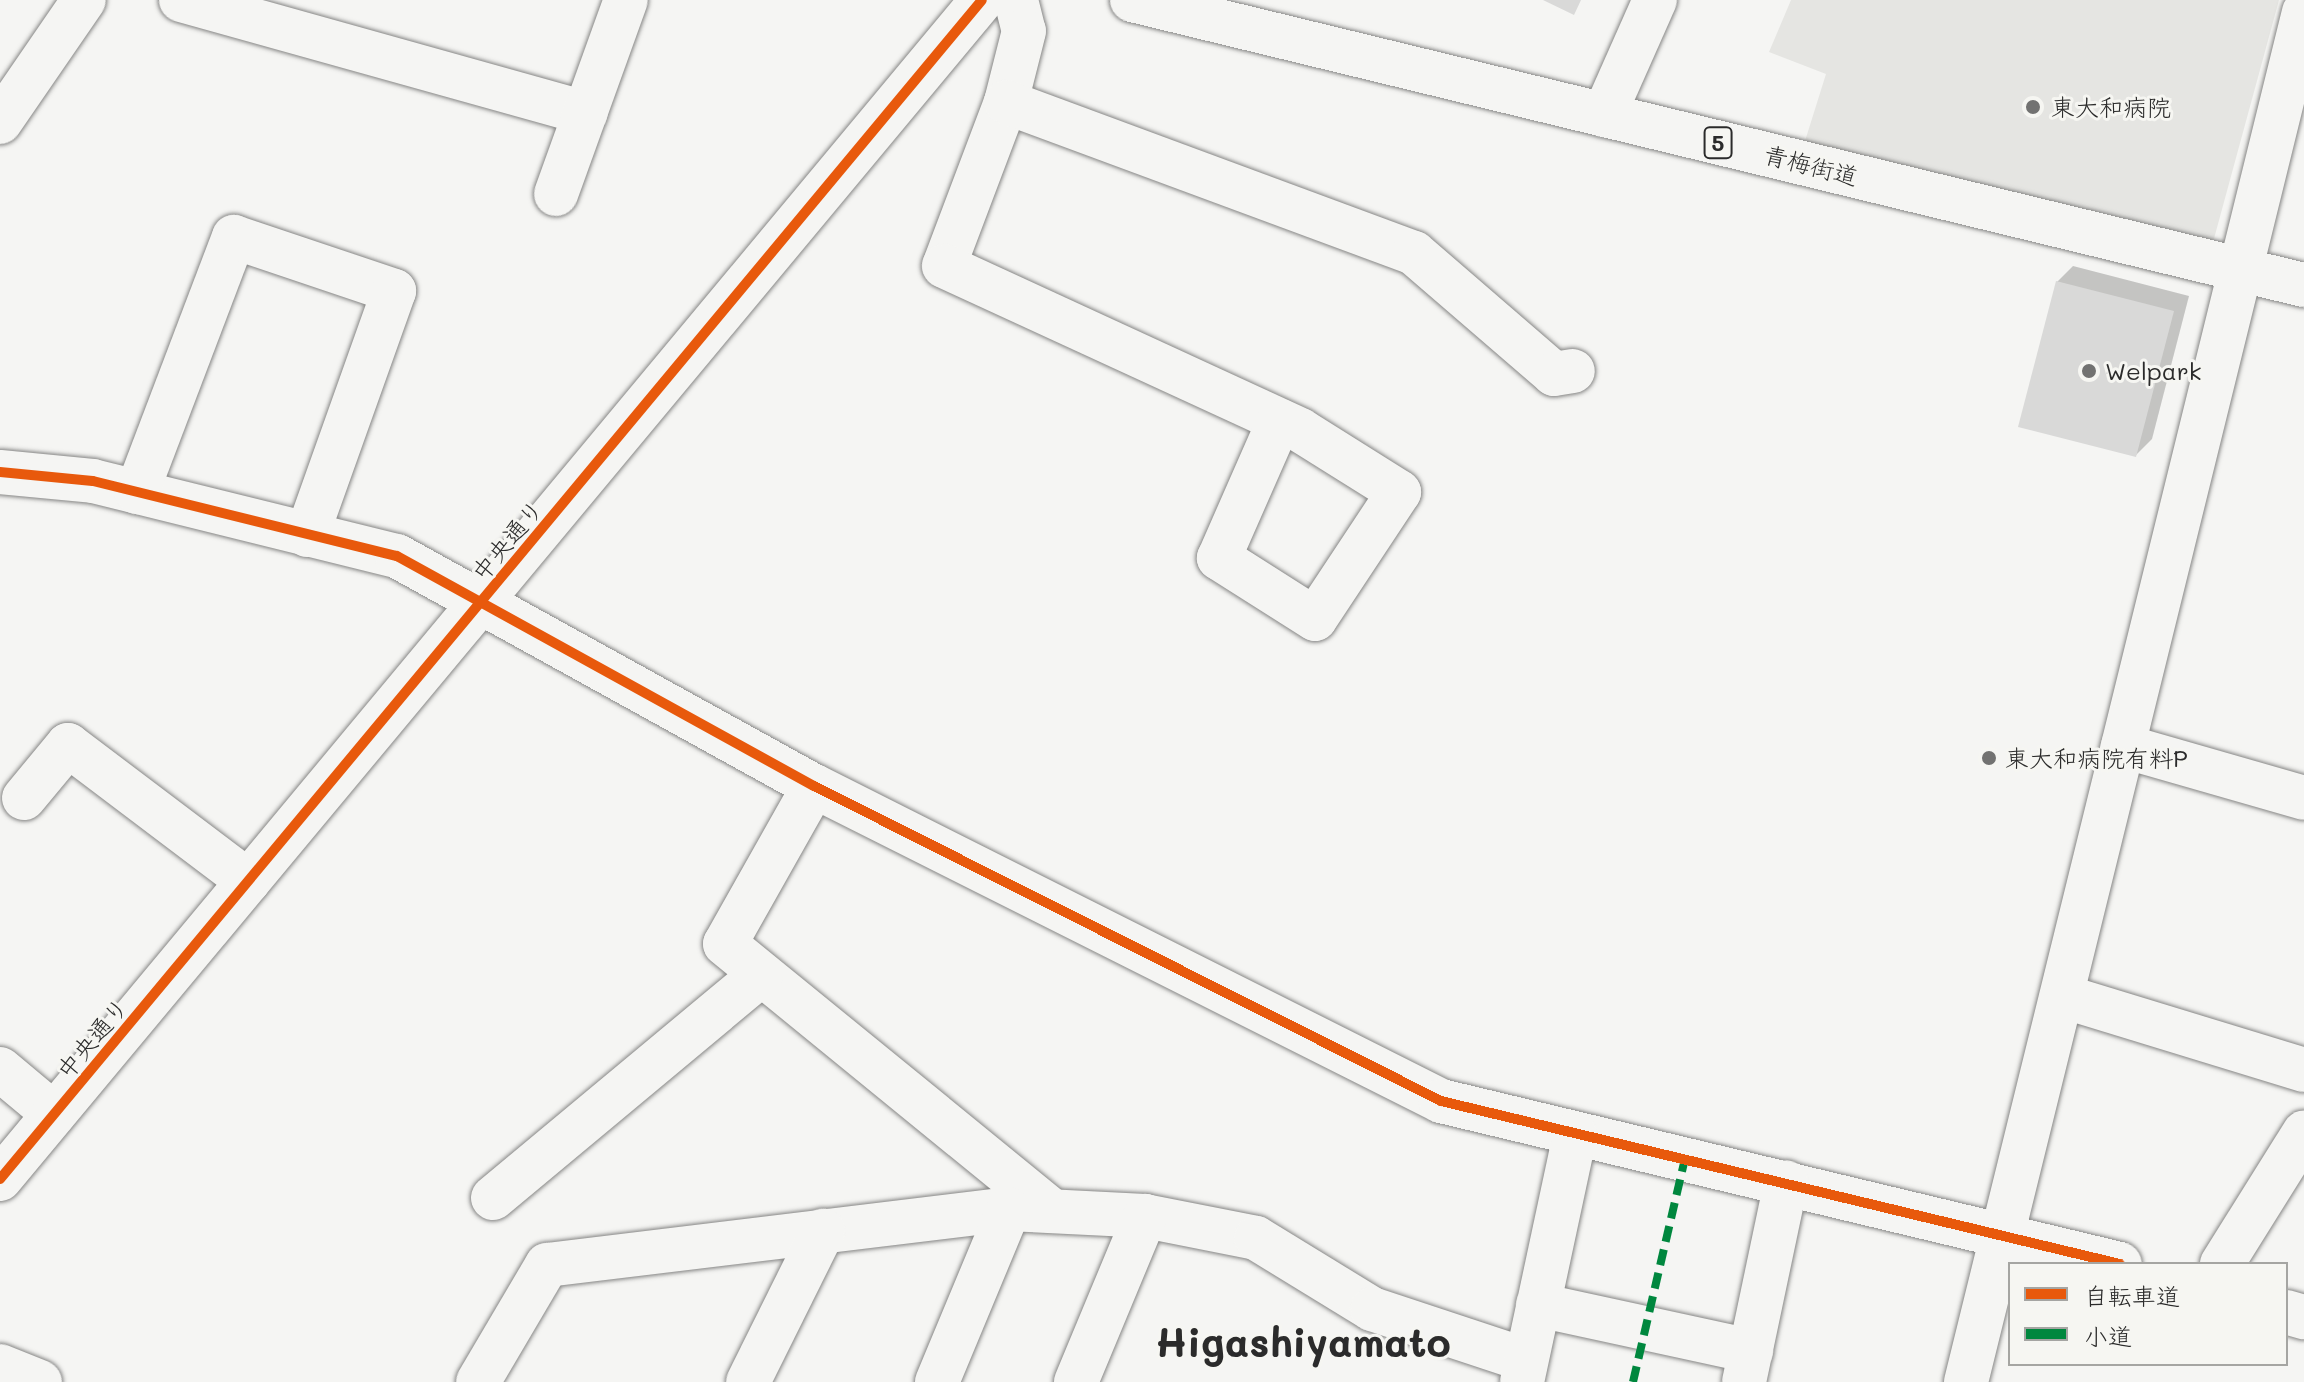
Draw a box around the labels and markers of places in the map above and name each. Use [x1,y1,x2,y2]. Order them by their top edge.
place label: 東大和病院 [2051,93,2171,121]
marker: 東大和病院 [2022,96,2044,118]
place label: Welpark [2105,357,2202,385]
marker: Welpark [2080,362,2098,380]
place label: 東大和病院有料P [2005,744,2188,772]
marker: 東大和病院有料P [1980,749,1998,767]

